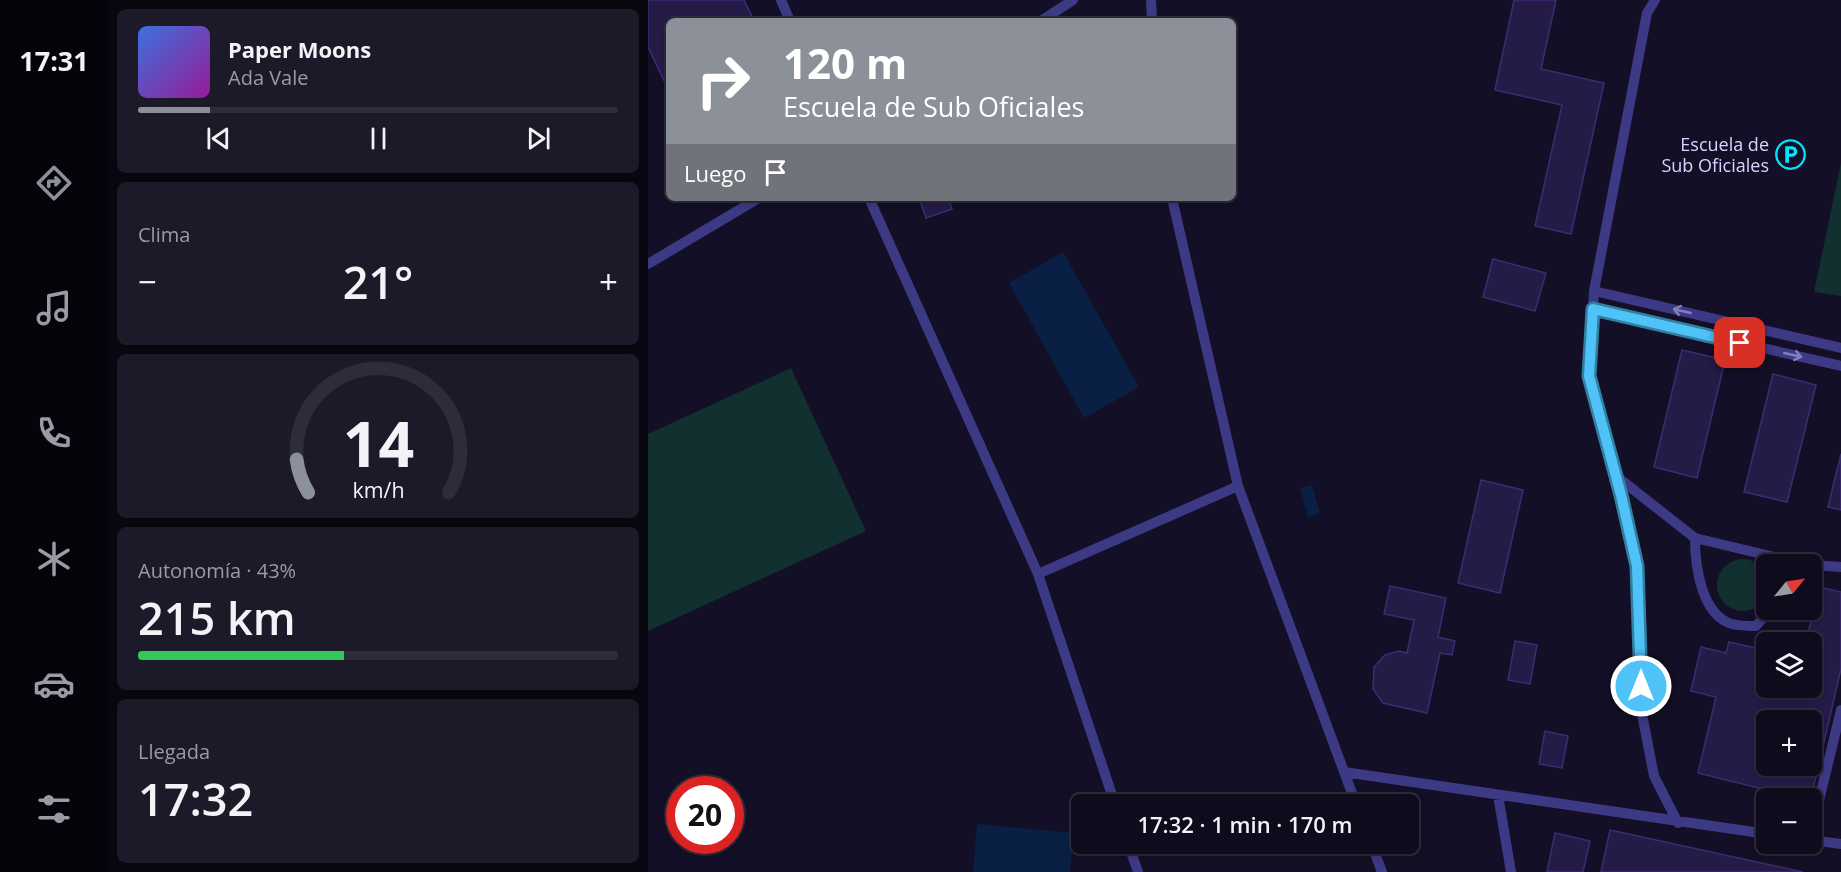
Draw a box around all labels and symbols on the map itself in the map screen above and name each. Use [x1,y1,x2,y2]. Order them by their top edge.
place label: Escuela de Sub Oficiales [1661,132,1769,177]
parking icon: Escuela de Sub Oficiales [1774,138,1806,170]
one-way arrow [1673,305,1692,316]
pin [1714,317,1765,368]
one-way arrow [1783,350,1802,361]
north arrow [1756,554,1822,620]
position arrow [1609,654,1673,718]
speed limit sign: 20 [666,776,744,854]

